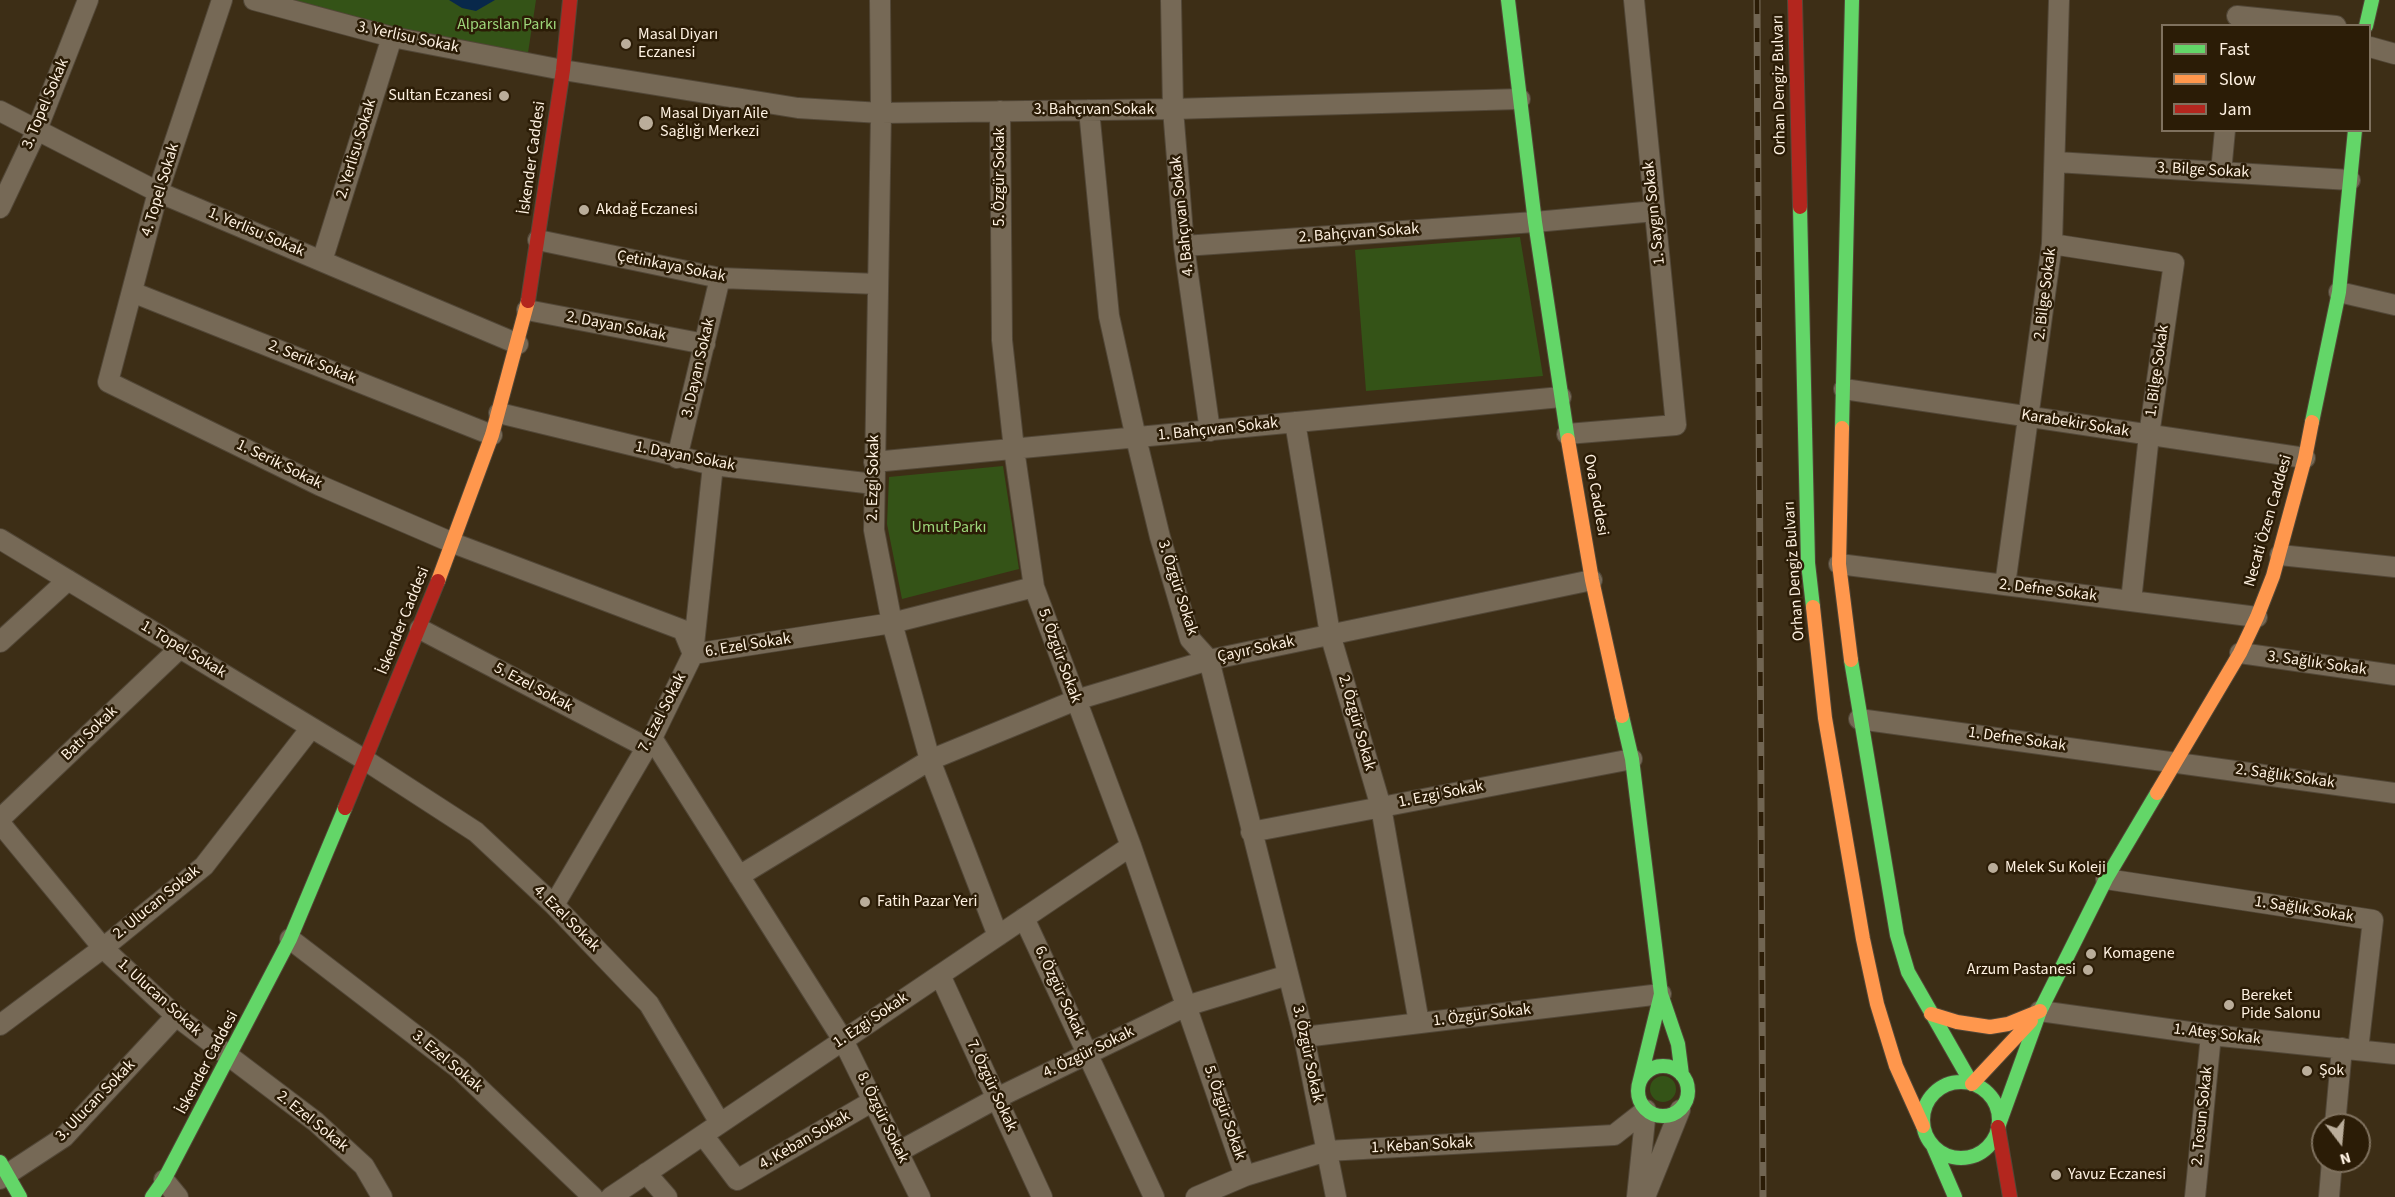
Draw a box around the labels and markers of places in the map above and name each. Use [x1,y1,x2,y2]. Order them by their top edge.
place label: Masal Diyarı Eczanesi [638,25,718,63]
marker: Masal Diyarı Eczanesi [619,37,633,51]
place label: Sultan Eczanesi [388,86,492,106]
marker: Sultan Eczanesi [497,89,511,103]
place label: Masal Diyarı Aile Sağlığı Merkezi [660,104,768,142]
marker: Masal Diyarı Aile Sağlığı Merkezi [637,114,655,132]
place label: Akdağ Eczanesi [596,200,698,220]
marker: Akdağ Eczanesi [577,203,591,217]
place label: Melek Su Koleji [2005,858,2106,878]
marker: Melek Su Koleji [1986,861,2000,875]
place label: Fatih Pazar Yeri [877,892,978,912]
marker: Fatih Pazar Yeri [858,895,872,909]
place label: Komagene [2103,944,2175,964]
marker: Komagene [2084,947,2098,961]
place label: Arzum Pastanesi [1967,960,2076,980]
marker: Arzum Pastanesi [2081,963,2095,977]
place label: Bereket Pide Salonu [2241,986,2321,1024]
marker: Bereket Pide Salonu [2222,998,2236,1012]
place label: Şok [2319,1061,2344,1081]
marker: Şok [2300,1064,2314,1078]
place label: Yavuz Eczanesi [2068,1165,2166,1185]
marker: Yavuz Eczanesi [2049,1168,2063,1182]

